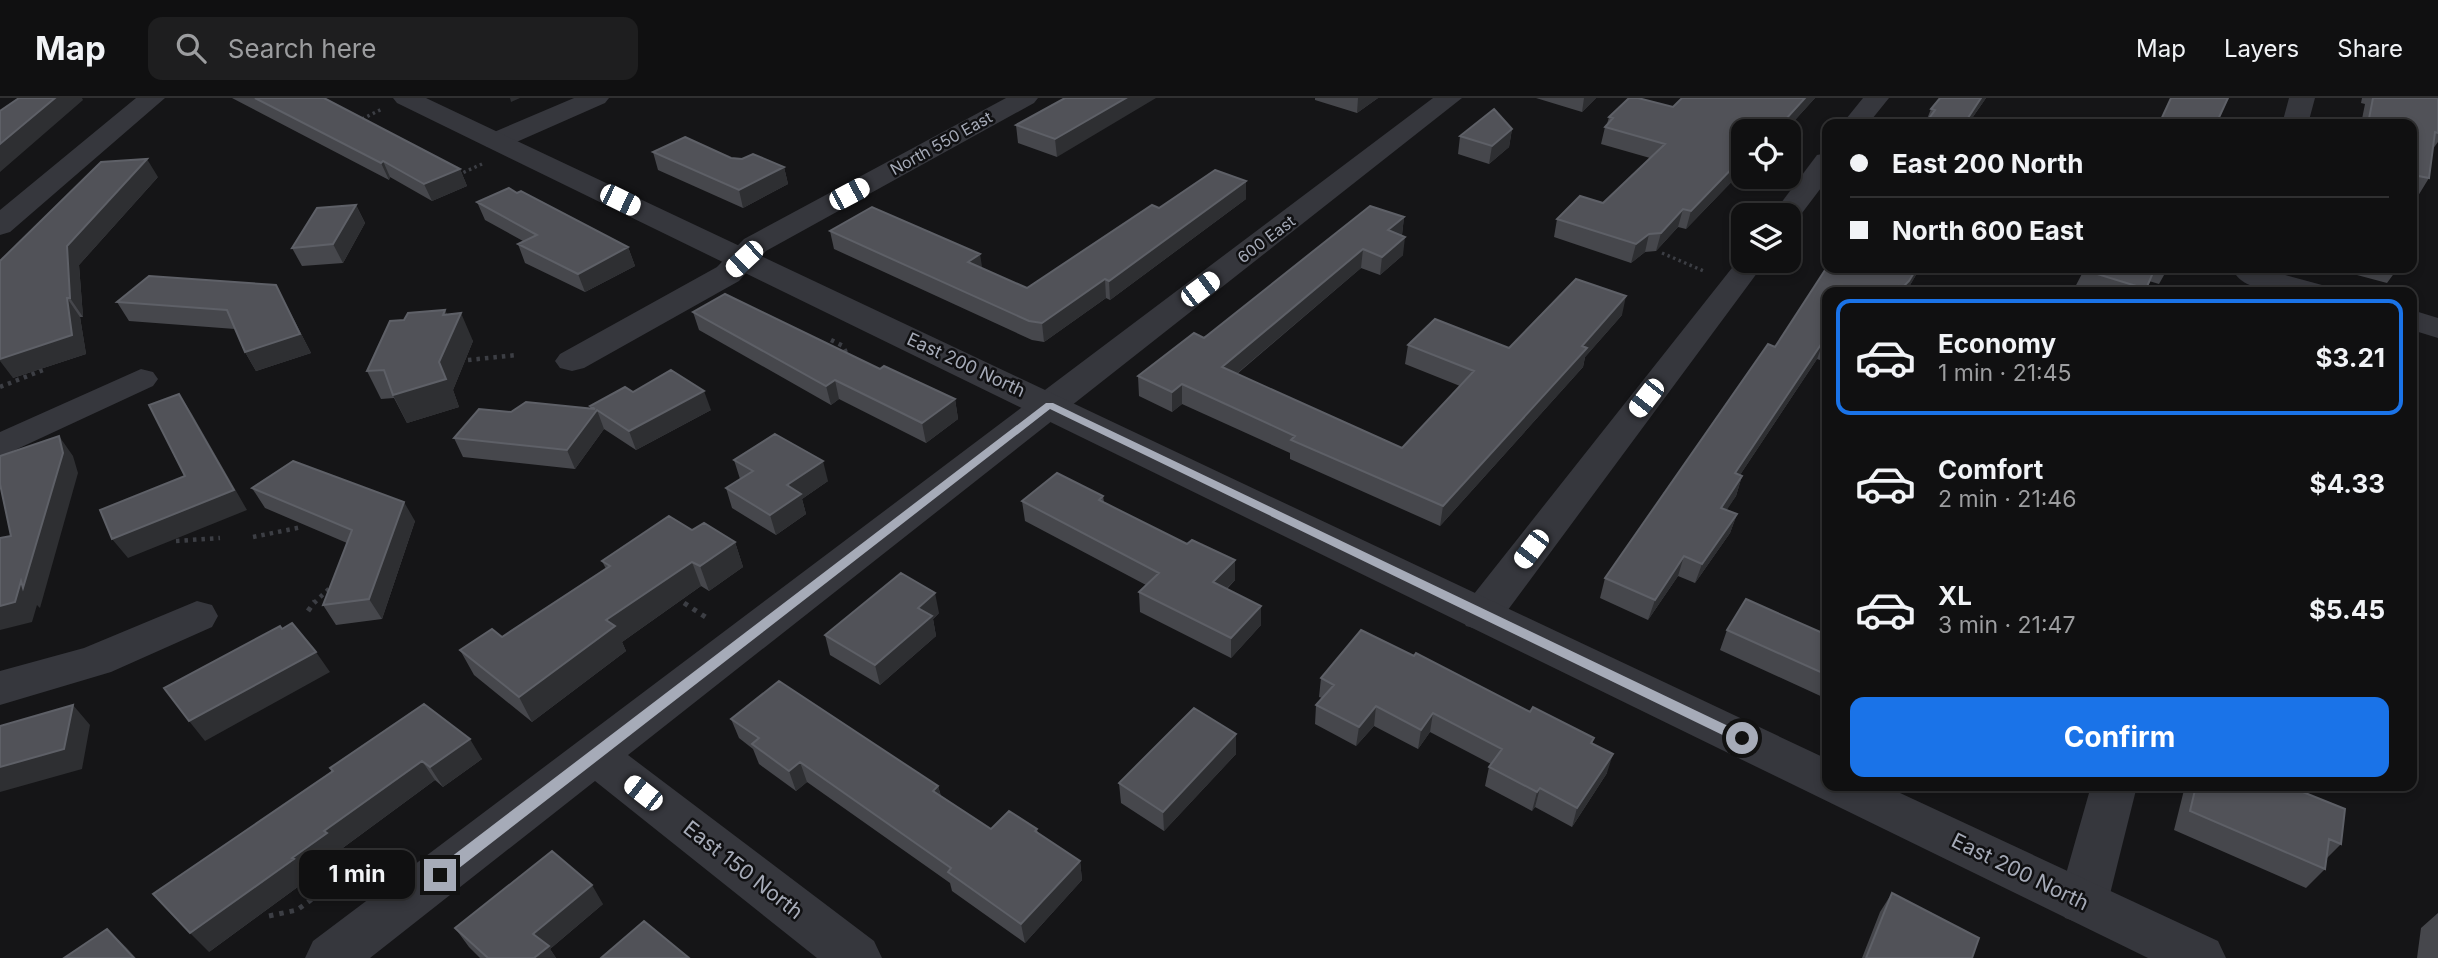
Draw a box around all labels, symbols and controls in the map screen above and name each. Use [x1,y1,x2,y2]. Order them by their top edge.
search box [148,17,638,80]
text: Map [35,28,106,68]
icon: search [172,29,210,67]
text: Search here [228,33,376,64]
text: Map [2136,34,2186,63]
text: Layers [2224,34,2299,63]
text: Share [2337,34,2403,63]
street label: North 550 East [887,107,995,179]
map controls [1731,119,1801,273]
button: locate [1731,119,1801,189]
text: East 200 North [1892,148,2083,179]
car [826,175,873,213]
car [597,181,644,219]
button: layers [1731,203,1801,273]
street label: 600 East [1233,211,1299,267]
text: North 600 East [1892,215,2084,246]
car [722,237,767,281]
car [1177,268,1224,310]
icon: car [1854,326,1917,389]
street label: East 200 North [904,328,1029,401]
text: Economy [1938,328,2056,359]
text: $3.21 [2315,342,2385,373]
text: 1 min · 21:45 [1938,359,2072,387]
car [1625,375,1668,421]
icon: car [1854,452,1917,515]
text: Comfort [1938,454,2043,485]
text: $4.33 [2310,468,2385,499]
text: 2 min · 21:46 [1938,485,2077,513]
car [1510,526,1553,572]
icon: car [1854,578,1917,641]
text: XL [1938,580,1972,611]
text: $5.45 [2309,594,2385,625]
text: 3 min · 21:47 [1938,611,2075,639]
button: Confirm [1850,697,2389,777]
route start [1726,722,1758,754]
car [620,772,667,814]
street label: East 150 North [679,815,808,924]
street label: East 200 North [1948,828,2093,916]
callout: 1 min [300,850,416,900]
route end [424,859,456,891]
text: 1 min [329,860,385,888]

